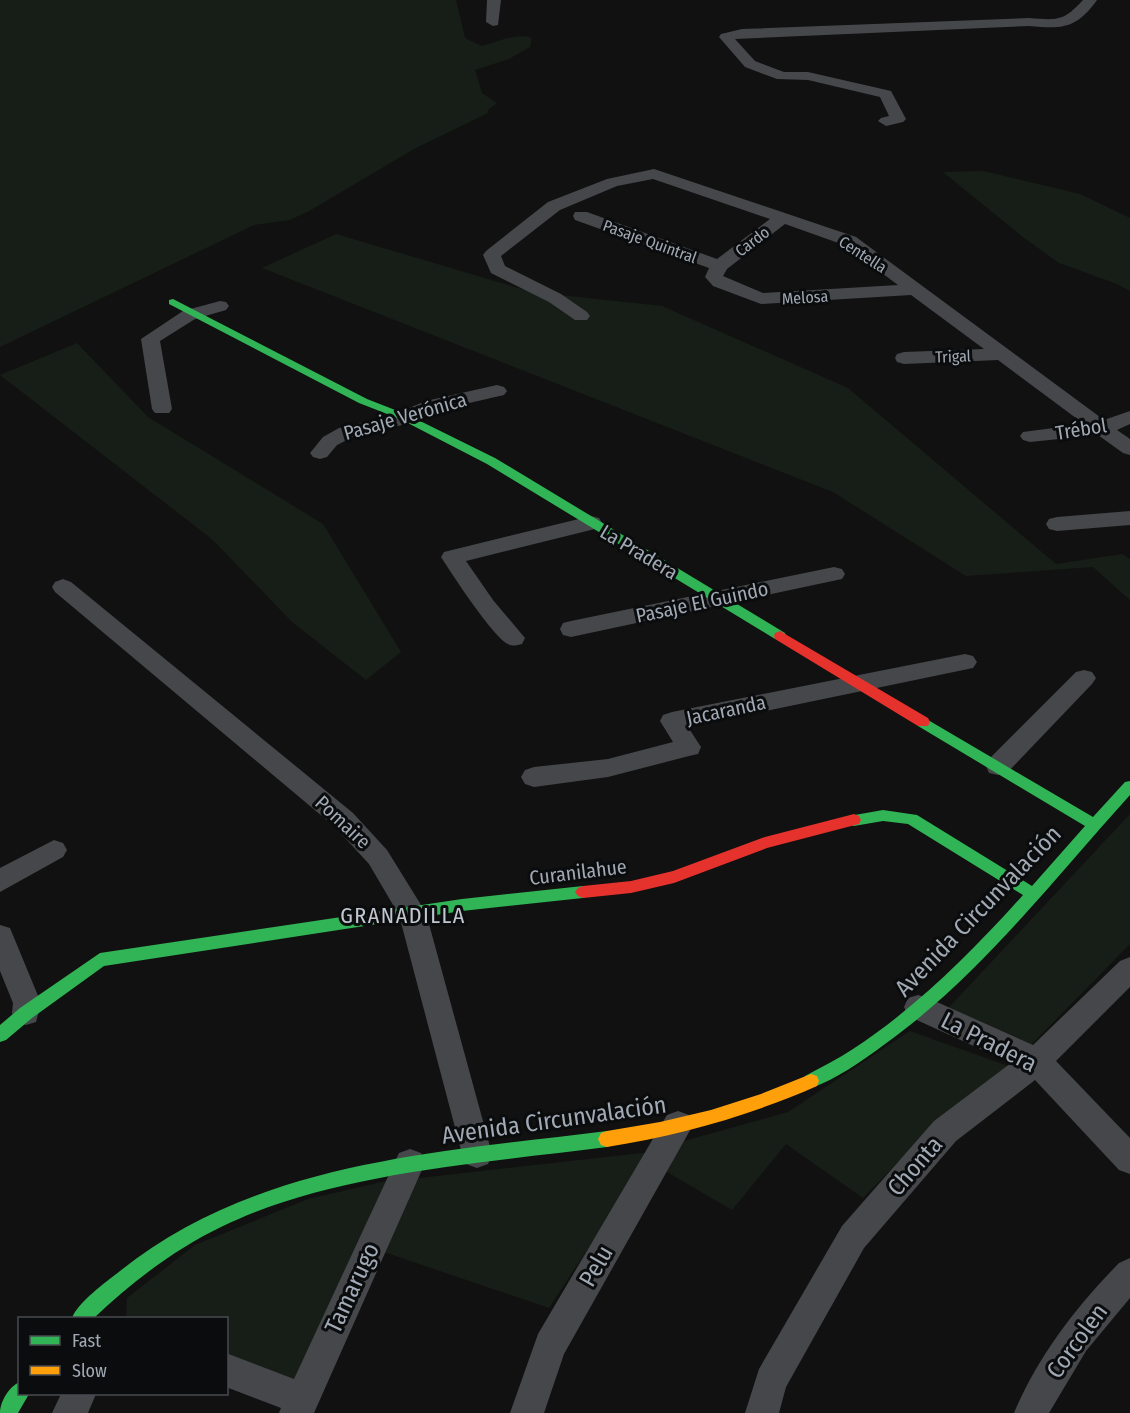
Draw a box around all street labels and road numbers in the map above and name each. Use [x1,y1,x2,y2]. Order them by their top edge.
street label: Pasaje Quintral [600,216,699,267]
street label: Cardo [731,222,773,260]
street label: Centella [835,232,890,277]
street label: Melosa [781,286,829,309]
street label: Trigal [935,346,971,367]
street label: Pasaje Verónica [341,387,469,445]
street label: Trébol [1054,413,1108,445]
street label: La Pradera [596,520,682,584]
street label: Pasaje El Guindo [634,576,770,628]
street label: Jacaranda [684,690,768,730]
street label: Pomaire [310,790,376,854]
street label: Avenida Circunvalación [889,820,1067,1002]
street label: Curanilahue [528,854,628,890]
street label: La Pradera [937,1006,1041,1078]
street label: Avenida Circunvalación [440,1090,668,1150]
street label: Chonta [882,1131,948,1201]
street label: Tamarugo [319,1238,385,1338]
street label: Pelu [573,1241,619,1291]
street label: Corcolen [1041,1298,1113,1384]

